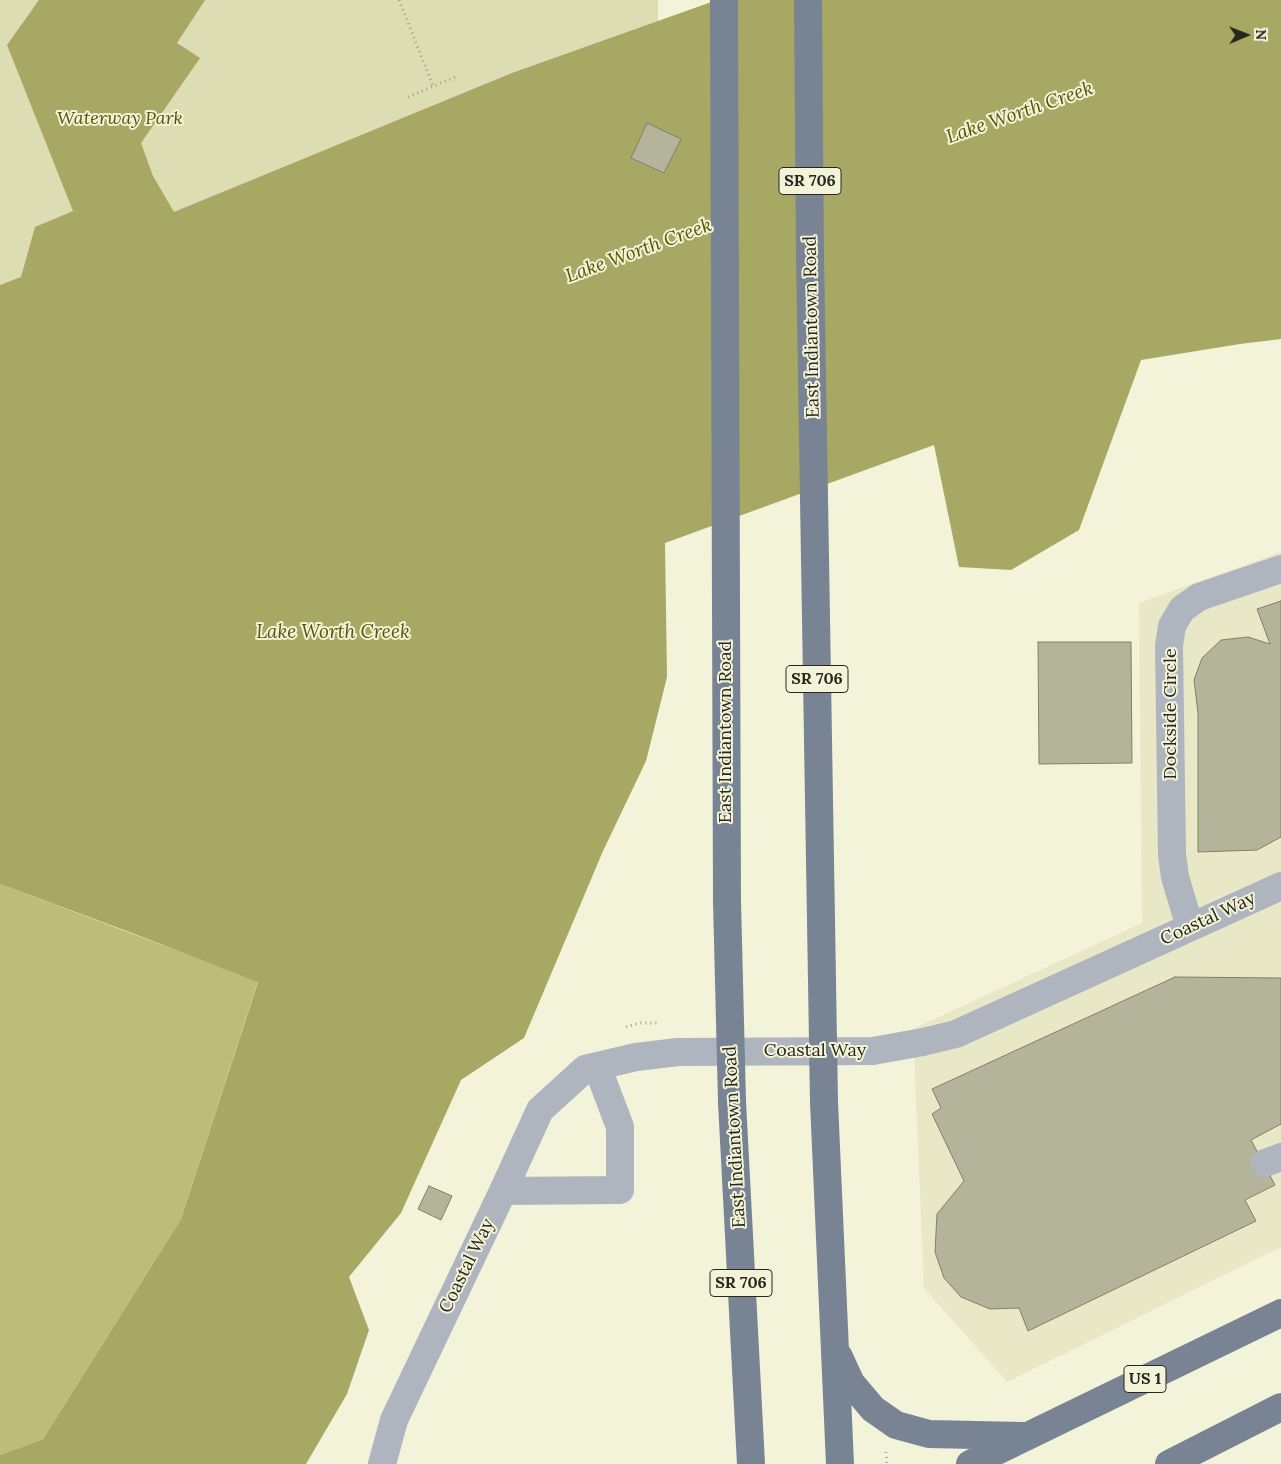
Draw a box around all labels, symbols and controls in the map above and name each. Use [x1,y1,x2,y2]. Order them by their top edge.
north arrow [1221,10,1271,60]
text: N [1252,29,1270,40]
water label: Lake Worth Creek [944,77,1096,149]
park label: Waterway Park [57,108,183,130]
road number: SR 706 [779,168,841,195]
water label: Lake Worth Creek [563,214,715,288]
street label: East Indiantown Road [800,236,824,418]
water label: Lake Worth Creek [256,622,410,644]
street label: East Indiantown Road [715,641,737,823]
street label: Dockside Circle [1160,648,1182,780]
road number: SR 706 [786,666,848,692]
street label: Coastal Way [1157,888,1259,950]
street label: Coastal Way [764,1040,866,1062]
street label: East Indiantown Road [719,1045,751,1229]
street label: Coastal Way [435,1215,499,1317]
road number: SR 706 [710,1270,772,1296]
road number: US 1 [1124,1366,1166,1392]

